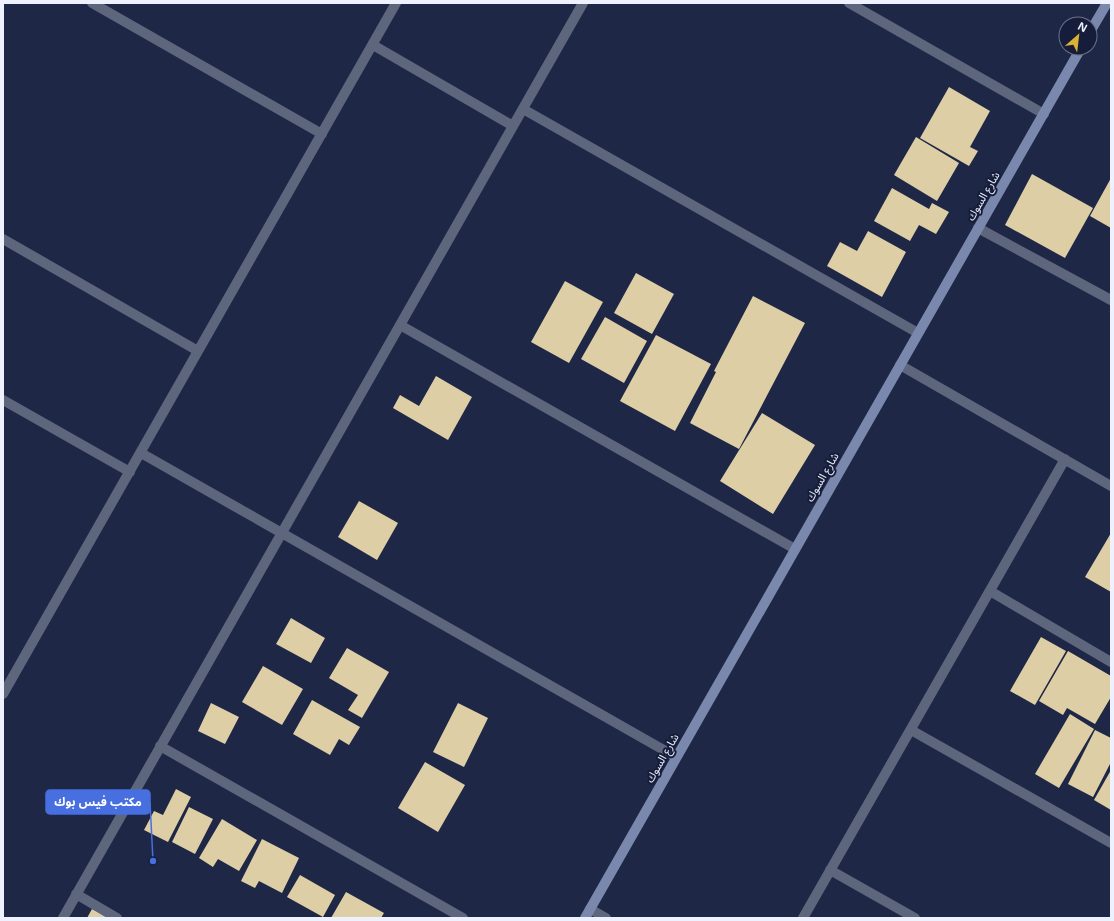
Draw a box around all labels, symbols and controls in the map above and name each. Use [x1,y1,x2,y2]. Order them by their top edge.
north arrow [1058,16,1098,56]
text: N [1075,18,1090,35]
street label: شارع السوك [963,168,1004,223]
street label: شارع السوك [802,449,843,504]
street label: شارع السوك [642,730,683,785]
callout: مكتب فيس بوك [46,790,150,814]
text: مكتب فيس بوك [54,793,142,810]

